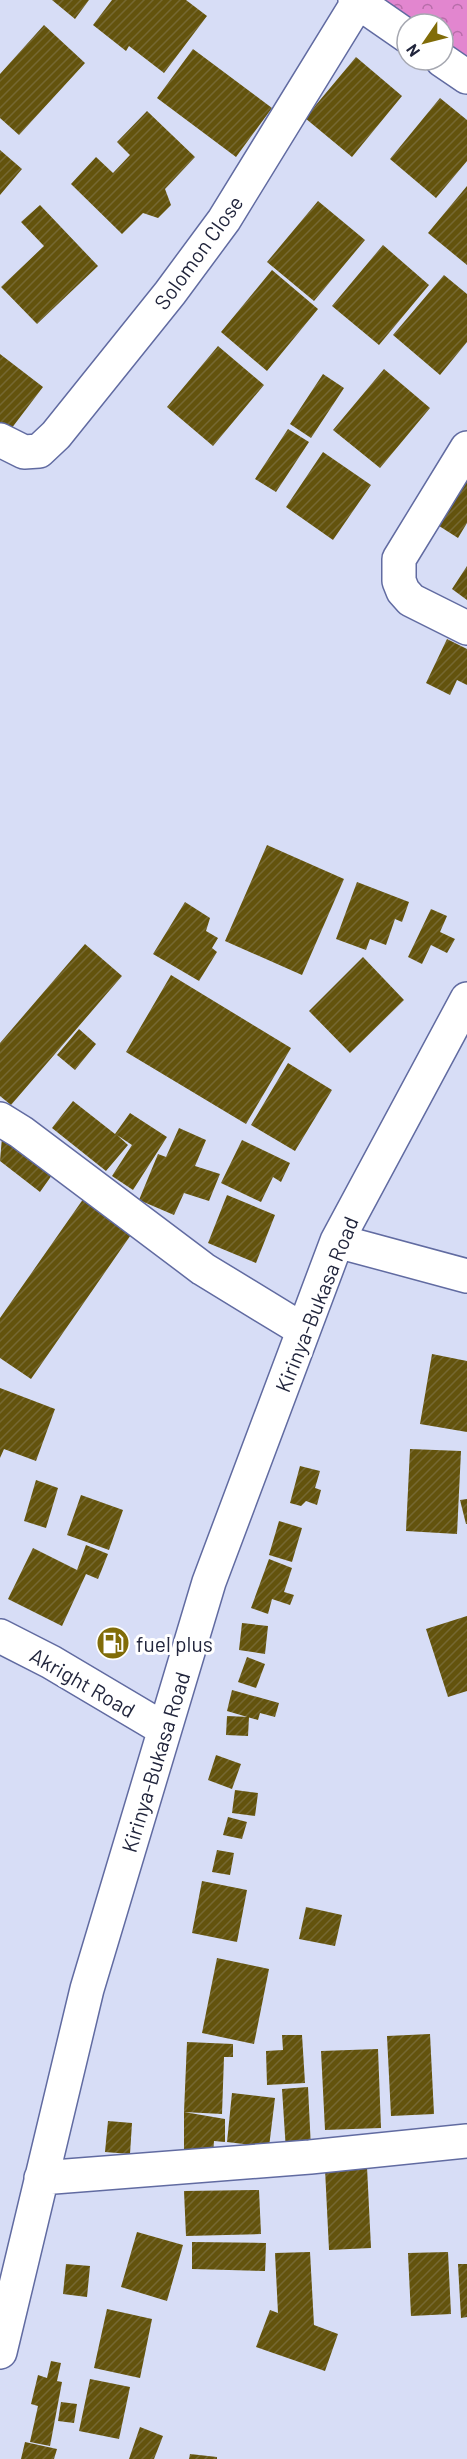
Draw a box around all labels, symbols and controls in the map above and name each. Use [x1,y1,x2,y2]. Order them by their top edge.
north arrow [395,12,455,72]
text: N [401,41,423,61]
street label: Solomon Close [148,190,248,314]
street label: Kirinya-Bukasa Road [269,1212,363,1396]
fuel station icon: fuel plus [95,1625,131,1661]
place label: fuel plus [136,1631,213,1656]
street label: Akright Road [26,1642,140,1722]
street label: Kirinya-Bukasa Road [116,1669,194,1855]

